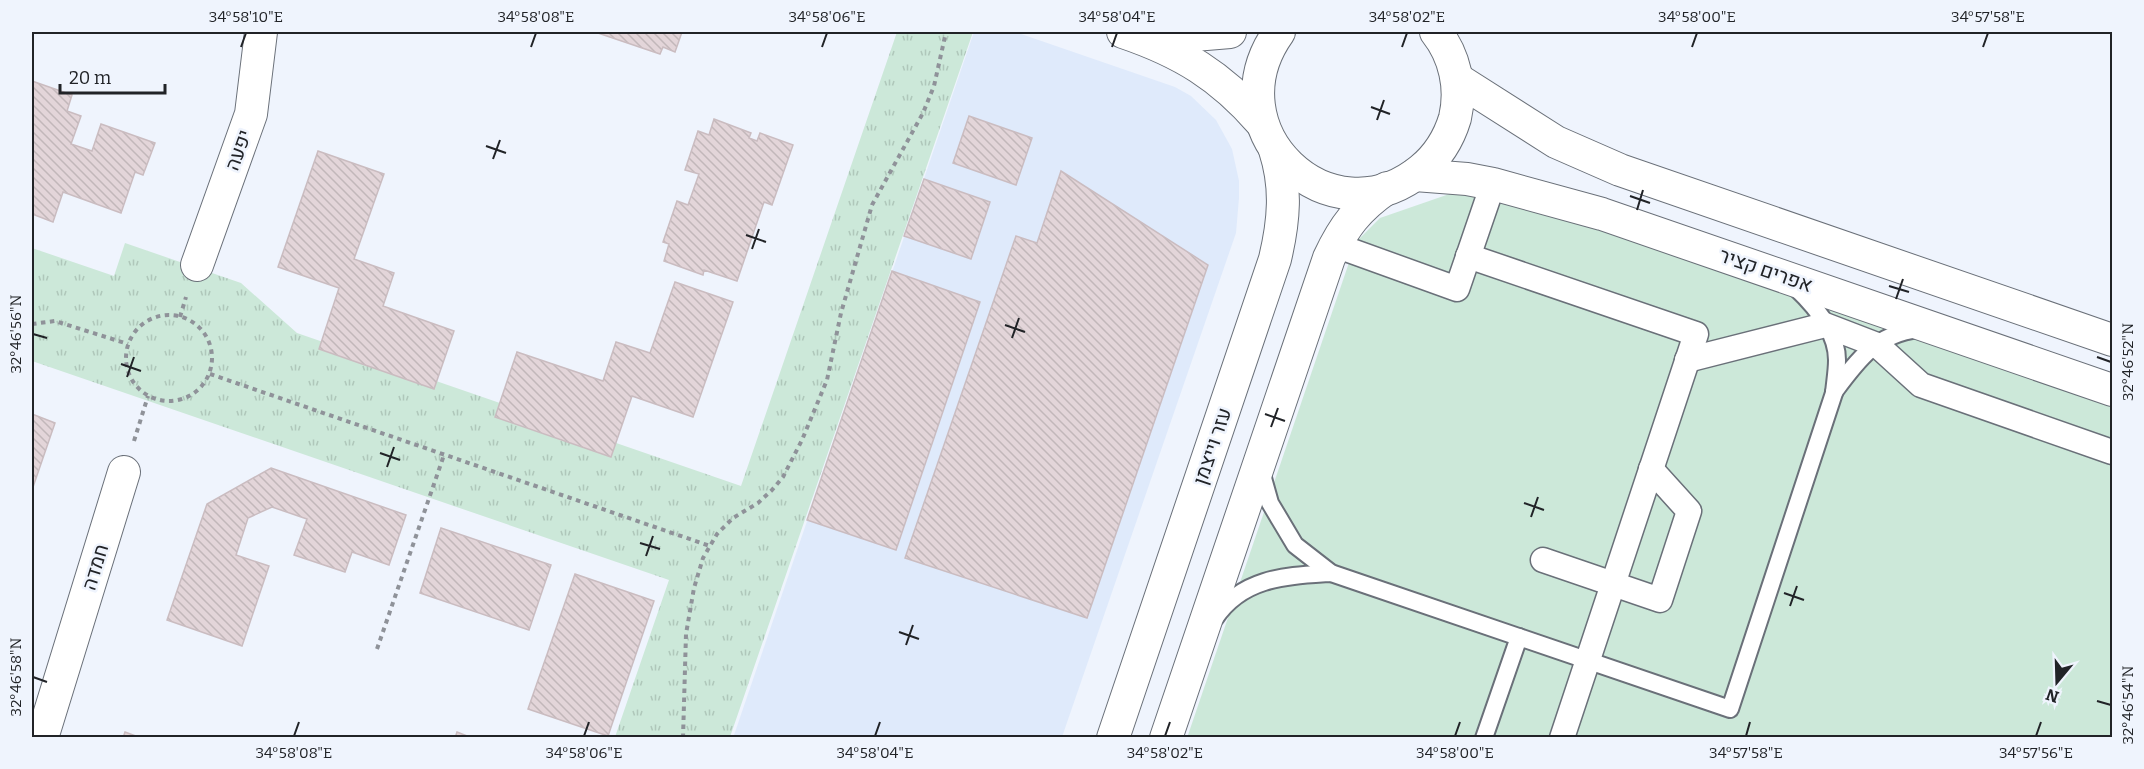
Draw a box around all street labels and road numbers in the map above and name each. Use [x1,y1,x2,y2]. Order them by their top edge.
street label: יפעה [220,126,256,174]
street label: אפרים קציר [1716,243,1816,297]
street label: עזר וייצמן [1188,404,1236,488]
street label: חמדה [77,541,113,593]

